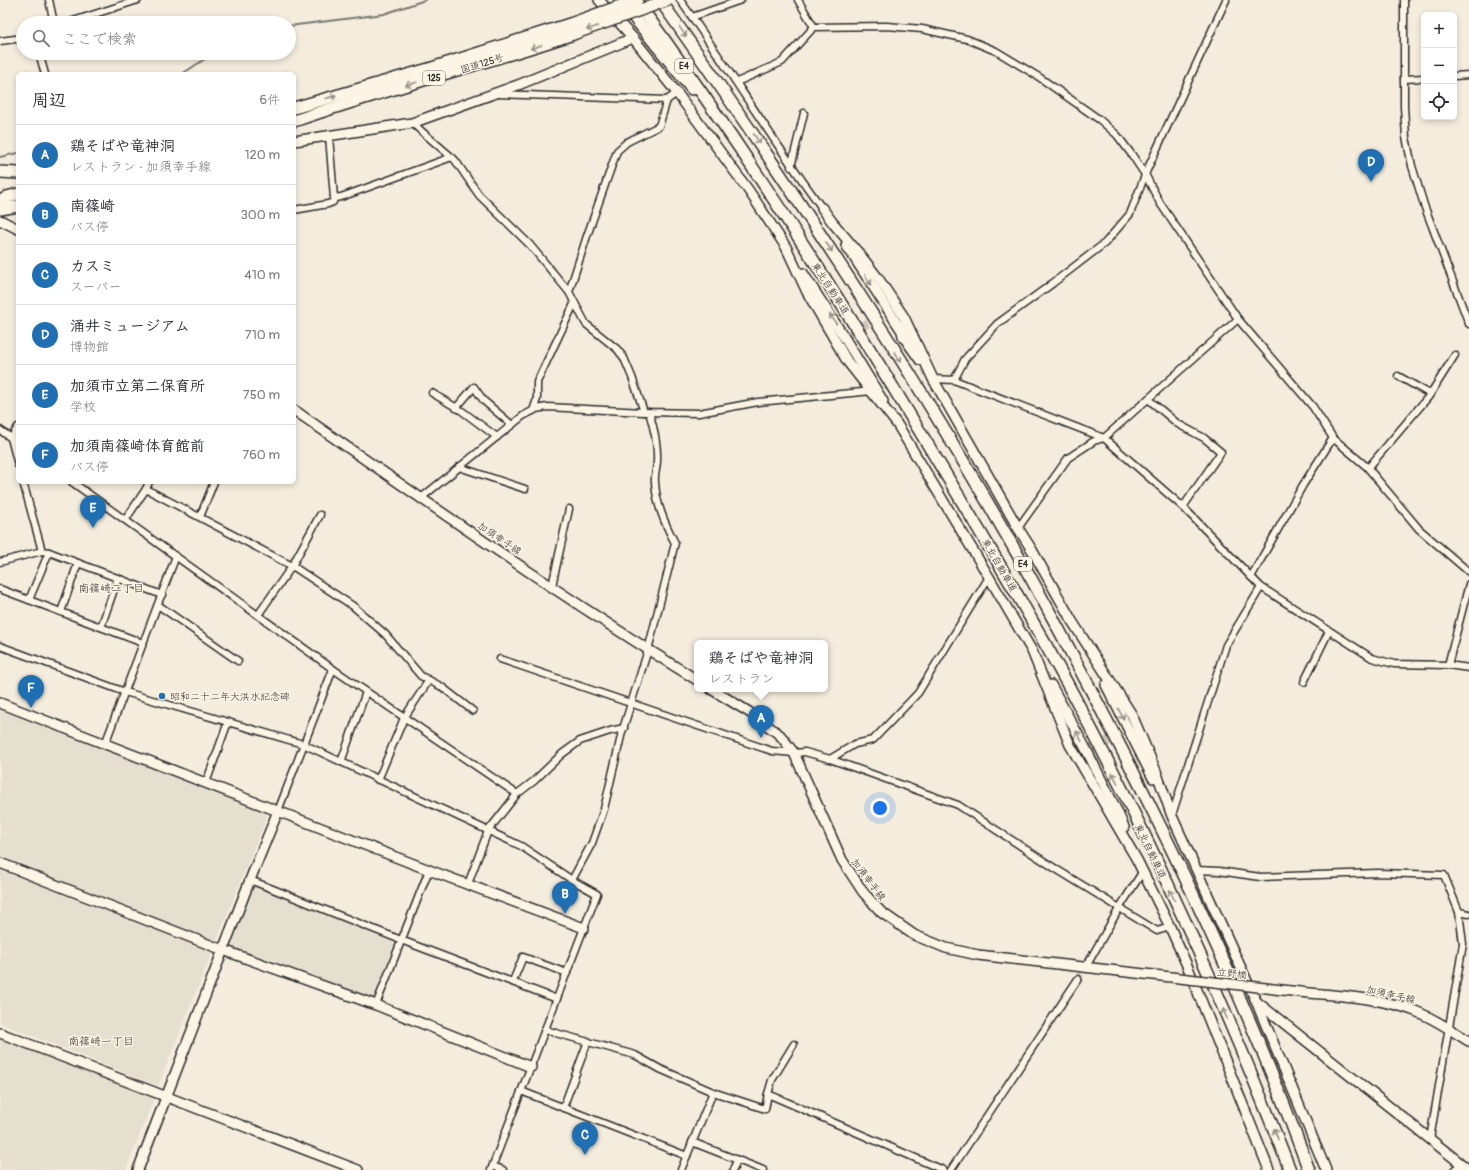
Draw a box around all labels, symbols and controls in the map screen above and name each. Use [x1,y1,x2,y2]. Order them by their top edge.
map controls [1421,12,1457,120]
button: + [1421,12,1457,48]
search box [16,16,296,60]
one-way arrow [587,24,599,32]
one-way arrow [679,26,687,37]
icon: search [30,27,52,49]
text: ここで検索 [62,30,137,49]
one-way arrow [530,43,542,51]
button: − [1421,48,1457,84]
street label: 国道125号 [459,52,506,76]
road number: E4 [675,59,693,73]
road number: 125 [423,71,445,85]
one-way arrow [405,81,418,88]
button: locate [1421,84,1457,120]
text: 周辺 [32,90,66,111]
text: 6件 [259,92,280,108]
one-way arrow [325,93,338,100]
one-way arrow [753,133,761,144]
text: 鶏そばや竜神洞 [70,137,175,156]
text: A [41,147,49,163]
text: 120 m [244,147,280,163]
pin: D [1358,149,1384,182]
text: レストラン · 加須幸手線 [70,159,211,175]
text: 南篠崎 [70,197,115,216]
text: B [41,207,49,223]
text: 300 m [241,207,280,223]
text: バス停 [70,219,109,235]
one-way arrow [825,241,833,253]
text: カスミ [70,257,115,276]
street label: 東北自動車道 [809,260,852,317]
text: C [41,267,49,283]
text: 410 m [244,267,280,283]
one-way arrow [864,274,872,285]
text: スーパー [70,279,121,295]
one-way arrow [829,314,837,325]
text: 涌井ミュージアム [70,317,190,336]
text: D [41,327,49,343]
text: 710 m [245,327,280,343]
text: 博物館 [70,339,109,355]
one-way arrow [895,351,903,363]
text: 加須市立第二保育所 [70,377,205,396]
text: E [42,387,48,403]
text: 750 m [243,387,280,403]
text: 学校 [70,399,96,415]
text: 加須南篠崎体育館前 [70,437,205,456]
text: F [41,447,49,463]
text: 760 m [242,447,280,463]
text: バス停 [70,459,109,475]
pin: E [80,495,106,528]
street label: 加須幸手線 [475,520,524,558]
street label: 東北自動車道 [979,537,1019,594]
road number: E4 [1014,557,1032,571]
district label: 南篠崎二丁目 [78,582,144,595]
popup [694,640,828,692]
text: 鶏そばや竜神洞 [708,649,814,668]
text: レストラン [708,671,775,687]
pin: F [18,675,44,708]
marker: 昭和二十二年大洪水記念碑 [157,691,167,701]
place label: 昭和二十二年大洪水記念碑 [170,691,290,703]
pin: A [748,705,774,738]
one-way arrow [1118,708,1125,720]
one-way arrow [1074,730,1082,742]
one-way arrow [1111,773,1118,785]
your location [870,798,890,818]
street label: 東北自動車道 [1132,822,1169,881]
street label: 加須幸手線 [848,856,888,903]
pin: B [552,881,578,914]
one-way arrow [1168,890,1175,902]
street label: 立野橋 [1216,966,1247,982]
street label: 加須幸手線 [1365,984,1416,1006]
one-way arrow [1221,1008,1228,1020]
district label: 南篠崎一丁目 [68,1035,134,1048]
pin: C [572,1122,598,1155]
one-way arrow [1271,1128,1279,1140]

